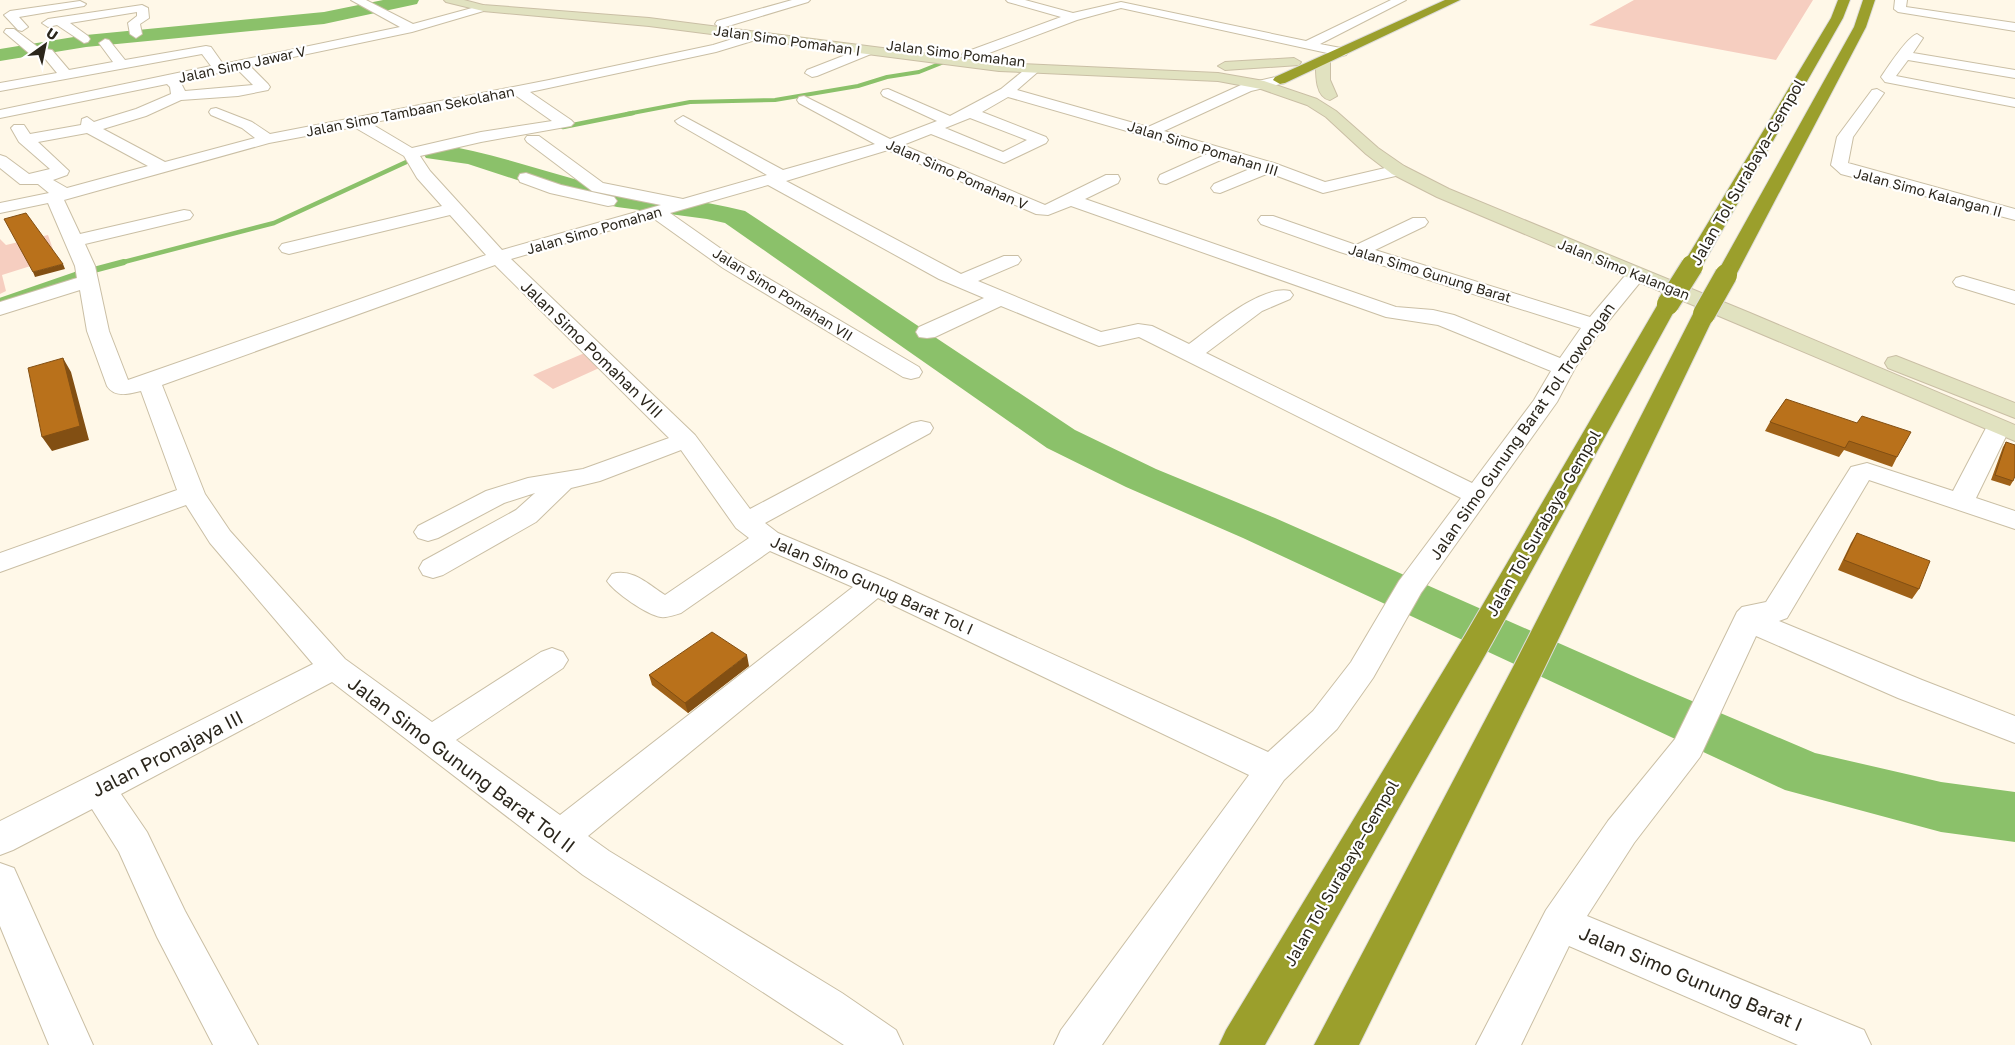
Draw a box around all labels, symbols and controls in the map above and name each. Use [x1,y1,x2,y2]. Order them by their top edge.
north arrow [20,20,70,70]
street label: Jalan Simo Pomahan I [713,21,861,59]
text: U [43,24,61,44]
street label: Jalan Simo Pomahan [885,36,1027,70]
street label: Jalan Simo Jawar V [177,42,308,86]
street label: Jalan Tol Surabaya–Gempol [1685,75,1809,269]
street label: Jalan Simo Tambaan Sekolahan [304,82,516,140]
street label: Jalan Simo Pomahan III [1126,117,1280,179]
street label: Jalan Simo Pomahan V [884,135,1031,213]
street label: Jalan Simo Kalangan II [1852,164,2004,220]
street label: Jalan Simo Pomahan [524,203,664,257]
street label: Jalan Simo Kalangan [1556,235,1692,303]
street label: Jalan Simo Gunung Barat [1347,240,1513,306]
street label: Jalan Simo Pomahan VII [710,244,856,344]
street label: Jalan Simo Pomahan VIII [517,276,667,422]
street label: Jalan Simo Gunung Barat Tol Trowongan [1425,298,1619,564]
street label: Jalan Tol Surabaya–Gempol [1481,426,1605,620]
street label: Jalan Simo Gunug Barat Tol I [767,531,977,639]
street label: Jalan Simo Gunung Barat Tol II [344,671,580,857]
street label: Jalan Pronajaya III [87,705,247,801]
street label: Jalan Tol Surabaya–Gempol [1279,776,1403,970]
street label: Jalan Simo Gunung Barat I [1576,920,1806,1036]

